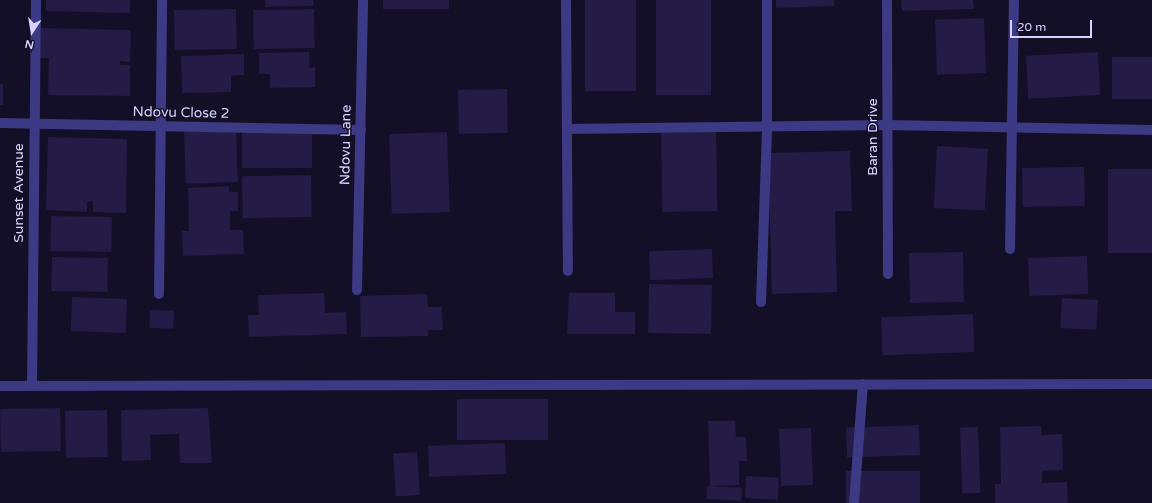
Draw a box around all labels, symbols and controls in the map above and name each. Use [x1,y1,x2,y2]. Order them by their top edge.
north arrow [12,12,52,52]
scale bar [1012,12,1094,38]
text: 20 m [1017,20,1046,34]
text: N [24,37,35,52]
street label: Baran Drive [865,98,881,176]
street label: Ndovu Close 2 [133,104,229,122]
street label: Ndovu Lane [337,105,355,185]
street label: Sunset Avenue [11,143,27,243]

